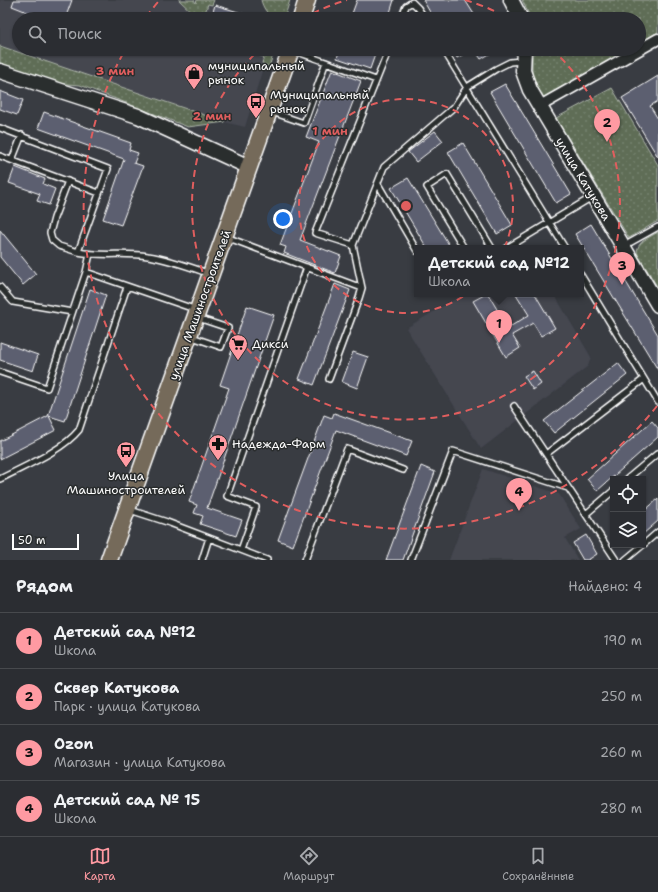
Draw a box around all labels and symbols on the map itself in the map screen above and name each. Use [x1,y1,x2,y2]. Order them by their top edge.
place label: муниципальный рынок [208,58,305,88]
shop icon: муниципальный рынок [183,62,205,90]
text: 3 мин [96,63,134,79]
place label: Муниципальный рынок [270,87,369,117]
bus stop icon: Муниципальный рынок [245,91,267,119]
text: 2 мин [193,108,231,124]
pin: 2 [594,109,620,142]
text: 1 мин [312,123,348,139]
street label: улица Катукова [552,134,615,224]
centre of rings [399,199,413,213]
your location [273,209,293,229]
street label: улица Машиностроителей [165,228,235,382]
pin: 3 [609,252,635,285]
pin: 1 [486,310,512,343]
supermarket icon: Дикси [227,333,249,361]
place label: Дикси [252,336,289,352]
pharmacy icon: Надежда-Фарм [207,433,229,461]
place label: Надежда-Фарм [232,436,325,452]
bus stop icon: Улица Машиностроителей [115,440,137,468]
place label: Улица Машиностроителей [67,468,185,498]
pin: 4 [506,478,532,511]
scale bar [12,532,79,551]

